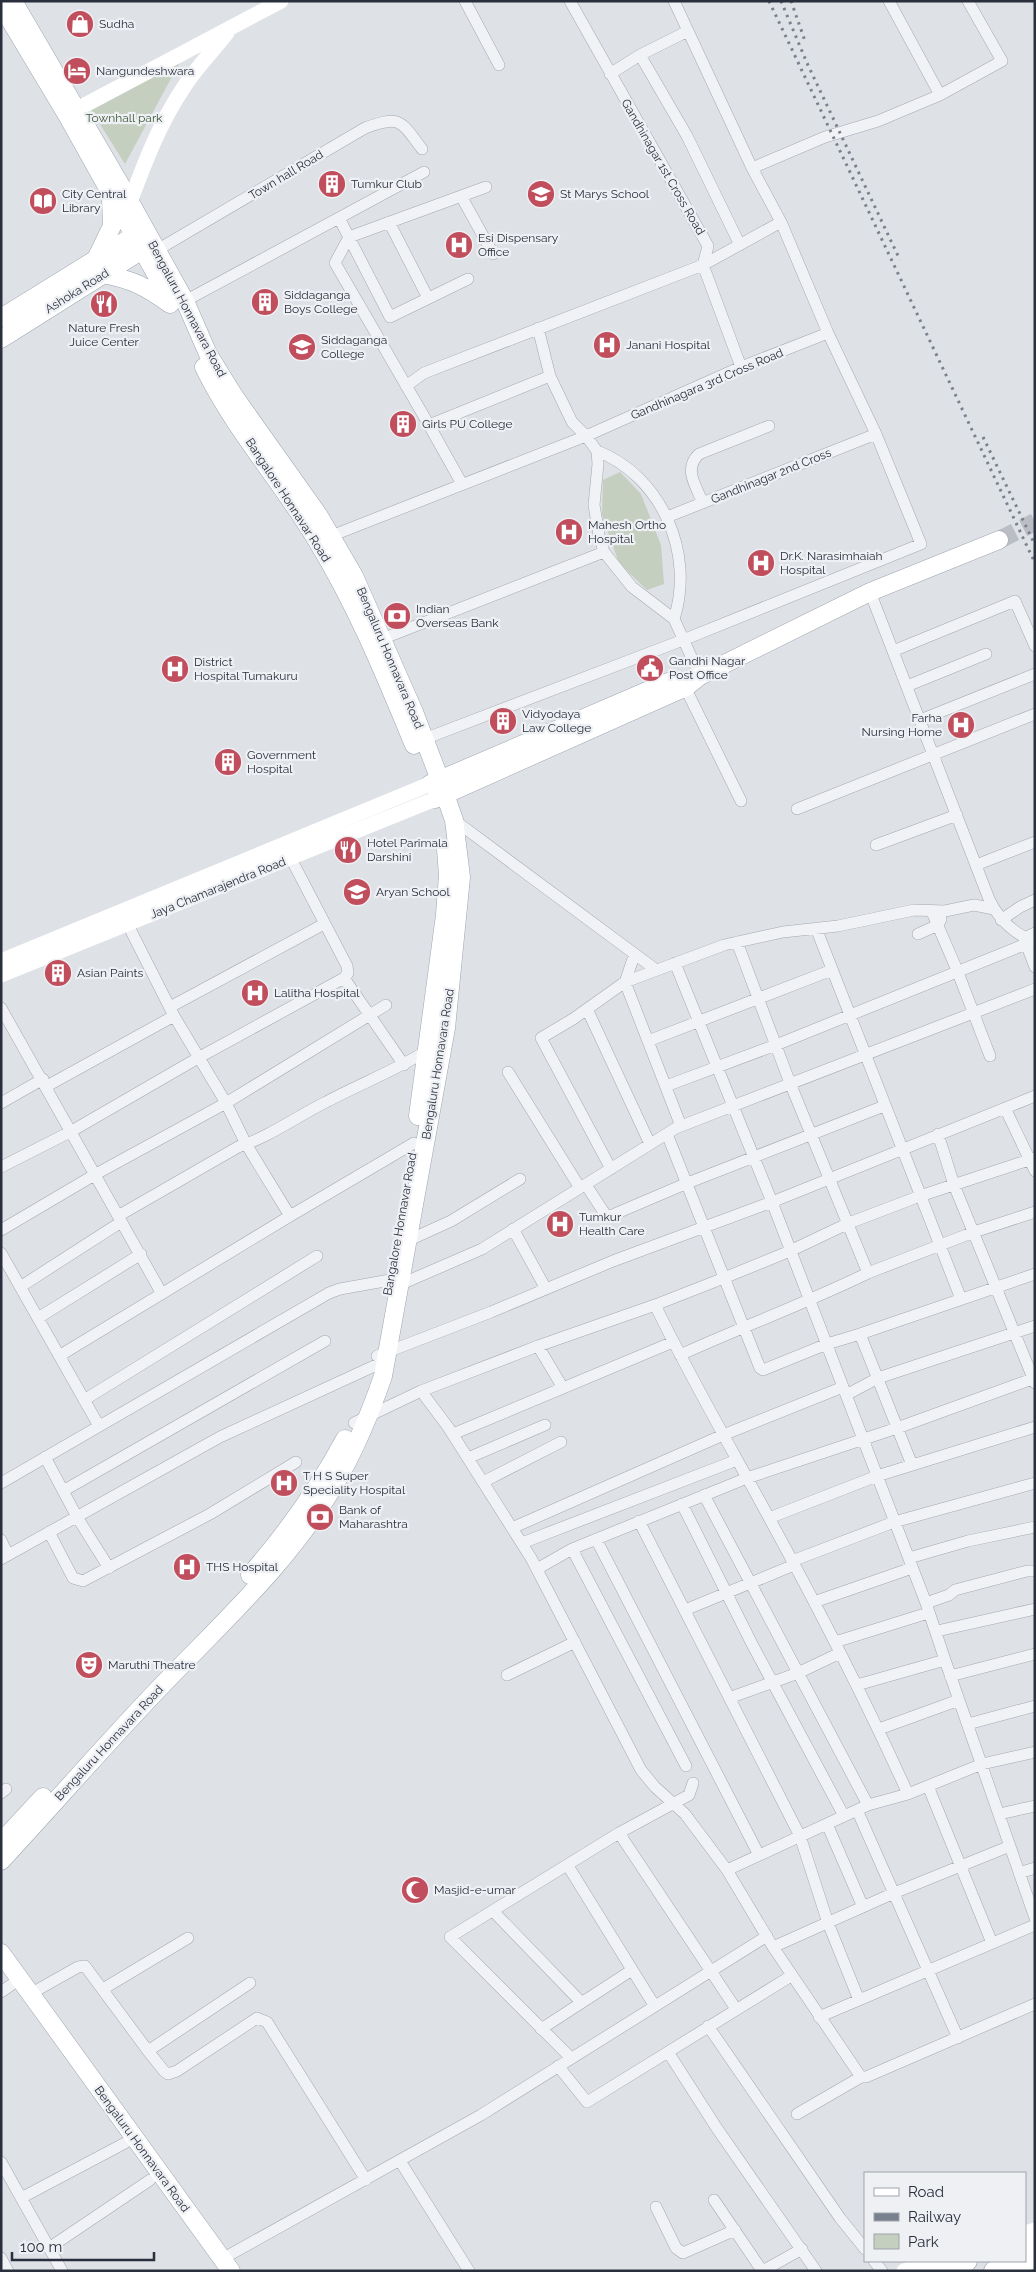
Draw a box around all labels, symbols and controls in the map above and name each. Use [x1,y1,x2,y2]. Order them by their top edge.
shop icon: Sudha [65,9,95,39]
place label: Sudha [99,17,134,31]
hotel icon: Nangundeshwara [62,56,92,86]
place label: Nangundeshwara [96,64,194,78]
street label: Gandhinagar 1st Cross Road [618,97,708,237]
park label: Townhall park [86,111,163,125]
street label: Town hall Road [246,147,326,203]
building icon: Tumkur Club [317,169,347,199]
place label: Tumkur Club [351,177,422,191]
school or university icon: St Marys School [526,179,556,209]
library icon: City Central Library [28,186,58,216]
place label: City Central Library [62,187,127,215]
place label: St Marys School [560,187,650,201]
hospital icon: Esi Dispensary Office [444,230,474,260]
place label: Esi Dispensary Office [478,231,559,259]
street label: Bengaluru Honnavara Road [145,238,229,380]
street label: Ashoka Road [42,266,112,316]
building icon: Siddaganga Boys College [250,287,280,317]
place label: Siddaganga Boys College [284,288,358,316]
restaurant icon: Nature Fresh Juice Center [89,289,119,319]
place label: Nature Fresh Juice Center [68,321,140,349]
hospital icon: Janani Hospital [592,330,622,360]
school or university icon: Siddaganga College [287,332,317,362]
place label: Siddaganga College [321,333,387,361]
place label: Janani Hospital [626,338,711,352]
street label: Gandhinagara 3rd Cross Road [629,345,785,423]
building icon: Girls PU College [388,409,418,439]
place label: Girls PU College [422,417,513,431]
street label: Bangalore Honnavar Road [243,435,333,565]
street label: Gandhinagar 2nd Cross [709,445,833,507]
hospital icon: Mahesh Ortho Hospital [554,517,584,547]
place label: Mahesh Ortho Hospital [588,518,666,546]
hospital icon: Dr.K. Narasimhaiah Hospital [746,548,776,578]
place label: Dr.K. Narasimhaiah Hospital [780,549,883,577]
street label: Bengaluru Honnavara Road [354,585,426,731]
bank icon: Indian Overseas Bank [382,601,412,631]
place label: Indian Overseas Bank [416,602,499,630]
public building icon: Gandhi Nagar Post Office [635,653,665,683]
hospital icon: District Hospital Tumakuru [160,654,190,684]
place label: Gandhi Nagar Post Office [669,654,746,682]
place label: District Hospital Tumakuru [194,655,298,683]
building icon: Vidyodaya Law College [488,706,518,736]
place label: Vidyodaya Law College [522,707,591,735]
hospital icon: Farha Nursing Home [946,710,976,740]
place label: Farha Nursing Home [862,711,942,739]
building icon: Government Hospital [213,747,243,777]
place label: Government Hospital [247,748,316,776]
restaurant icon: Hotel Parimala Darshini [333,835,363,865]
place label: Hotel Parimala Darshini [367,836,448,864]
street label: Jaya Chamarajendra Road [148,854,288,922]
school or university icon: Aryan School [342,877,372,907]
place label: Aryan School [376,885,450,899]
building icon: Asian Paints [43,958,73,988]
place label: Asian Paints [77,966,144,980]
hospital icon: Lalitha Hospital [240,978,270,1008]
place label: Lalitha Hospital [274,986,360,1000]
street label: Bengaluru Honnavara Road [419,988,457,1140]
street label: Bangalore Honnavar Road [381,1151,419,1297]
hospital icon: Tumkur Health Care [545,1209,575,1239]
place label: Tumkur Health Care [579,1210,645,1238]
hospital icon: T H S Super Speciality Hospital [269,1468,299,1498]
place label: T H S Super Speciality Hospital [303,1469,406,1497]
bank icon: Bank of Maharashtra [305,1502,335,1532]
place label: Bank of Maharashtra [339,1503,408,1531]
hospital icon: THS Hospital [172,1552,202,1582]
place label: THS Hospital [206,1560,279,1574]
theatre icon: Maruthi Theatre [74,1650,104,1680]
place label: Maruthi Theatre [108,1658,196,1672]
street label: Bengaluru Honnavara Road [52,1683,166,1803]
mosque icon: Masjid-e-umar [400,1875,430,1905]
place label: Masjid-e-umar [434,1883,516,1897]
street label: Bengaluru Honnavara Road [92,2083,192,2215]
legend [864,2172,1026,2262]
text: Road [908,2183,944,2201]
text: Railway [908,2208,961,2226]
scale bar [12,2230,155,2262]
text: Park [908,2233,939,2251]
text: 100 m [20,2238,62,2256]

